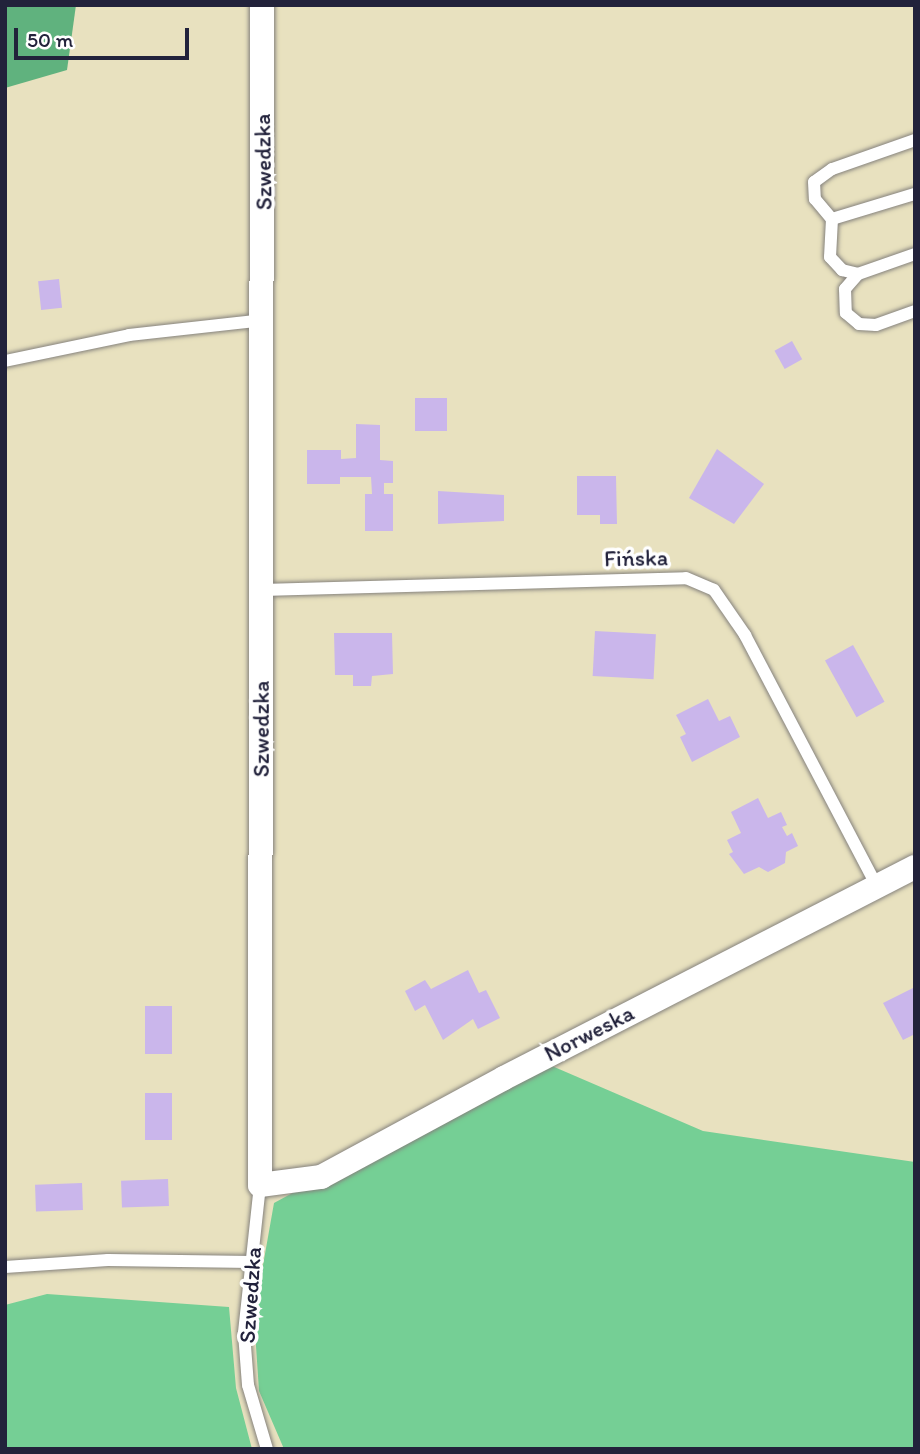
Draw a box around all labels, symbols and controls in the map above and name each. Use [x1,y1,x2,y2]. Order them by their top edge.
scale bar [18,14,192,58]
text: 50 m [27,27,73,52]
street label: Szwedzka [248,114,278,210]
street label: Fińska [604,544,668,572]
street label: Szwedzka [247,681,275,777]
street label: Norweska [539,999,639,1067]
street label: Szwedzka [233,1246,267,1344]

